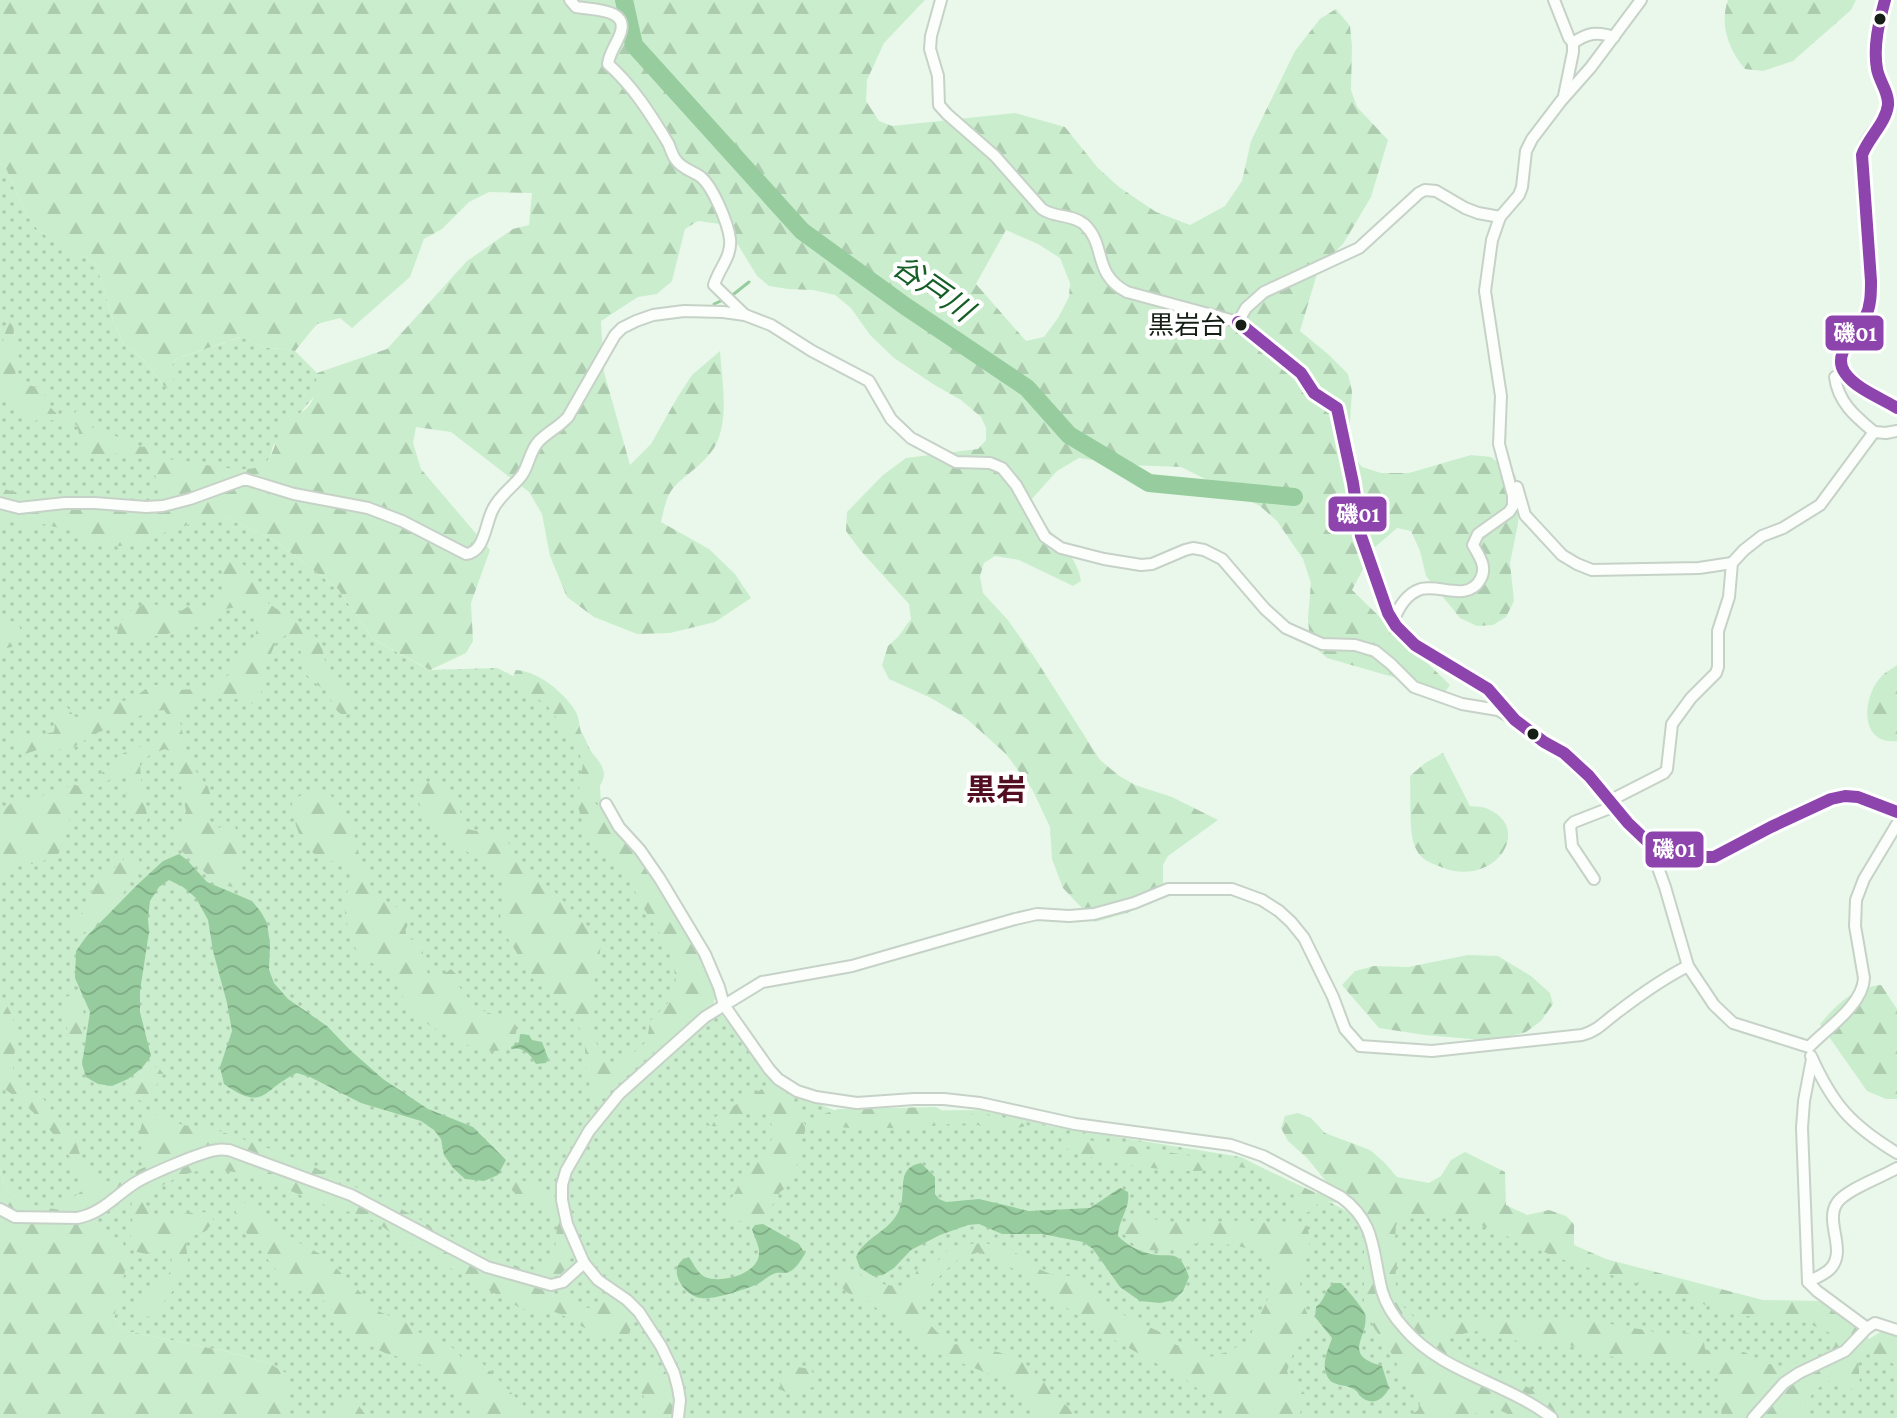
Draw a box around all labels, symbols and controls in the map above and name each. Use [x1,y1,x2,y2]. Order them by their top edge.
unlabelled marker [1872,11,1888,27]
water label: 谷戸川 [887,249,982,329]
place label: 黒岩台 [1148,311,1226,340]
line badge: 磯01 [1824,314,1885,352]
marker: 黒岩台 [1233,317,1249,333]
text: 磯01 [1833,321,1877,346]
line badge: 磯01 [1327,495,1388,533]
text: 磯01 [1336,502,1380,527]
unlabelled marker [1525,726,1541,742]
district label: 黒岩 [966,773,1026,806]
line badge: 磯01 [1644,830,1705,869]
text: 磯01 [1652,837,1696,862]

